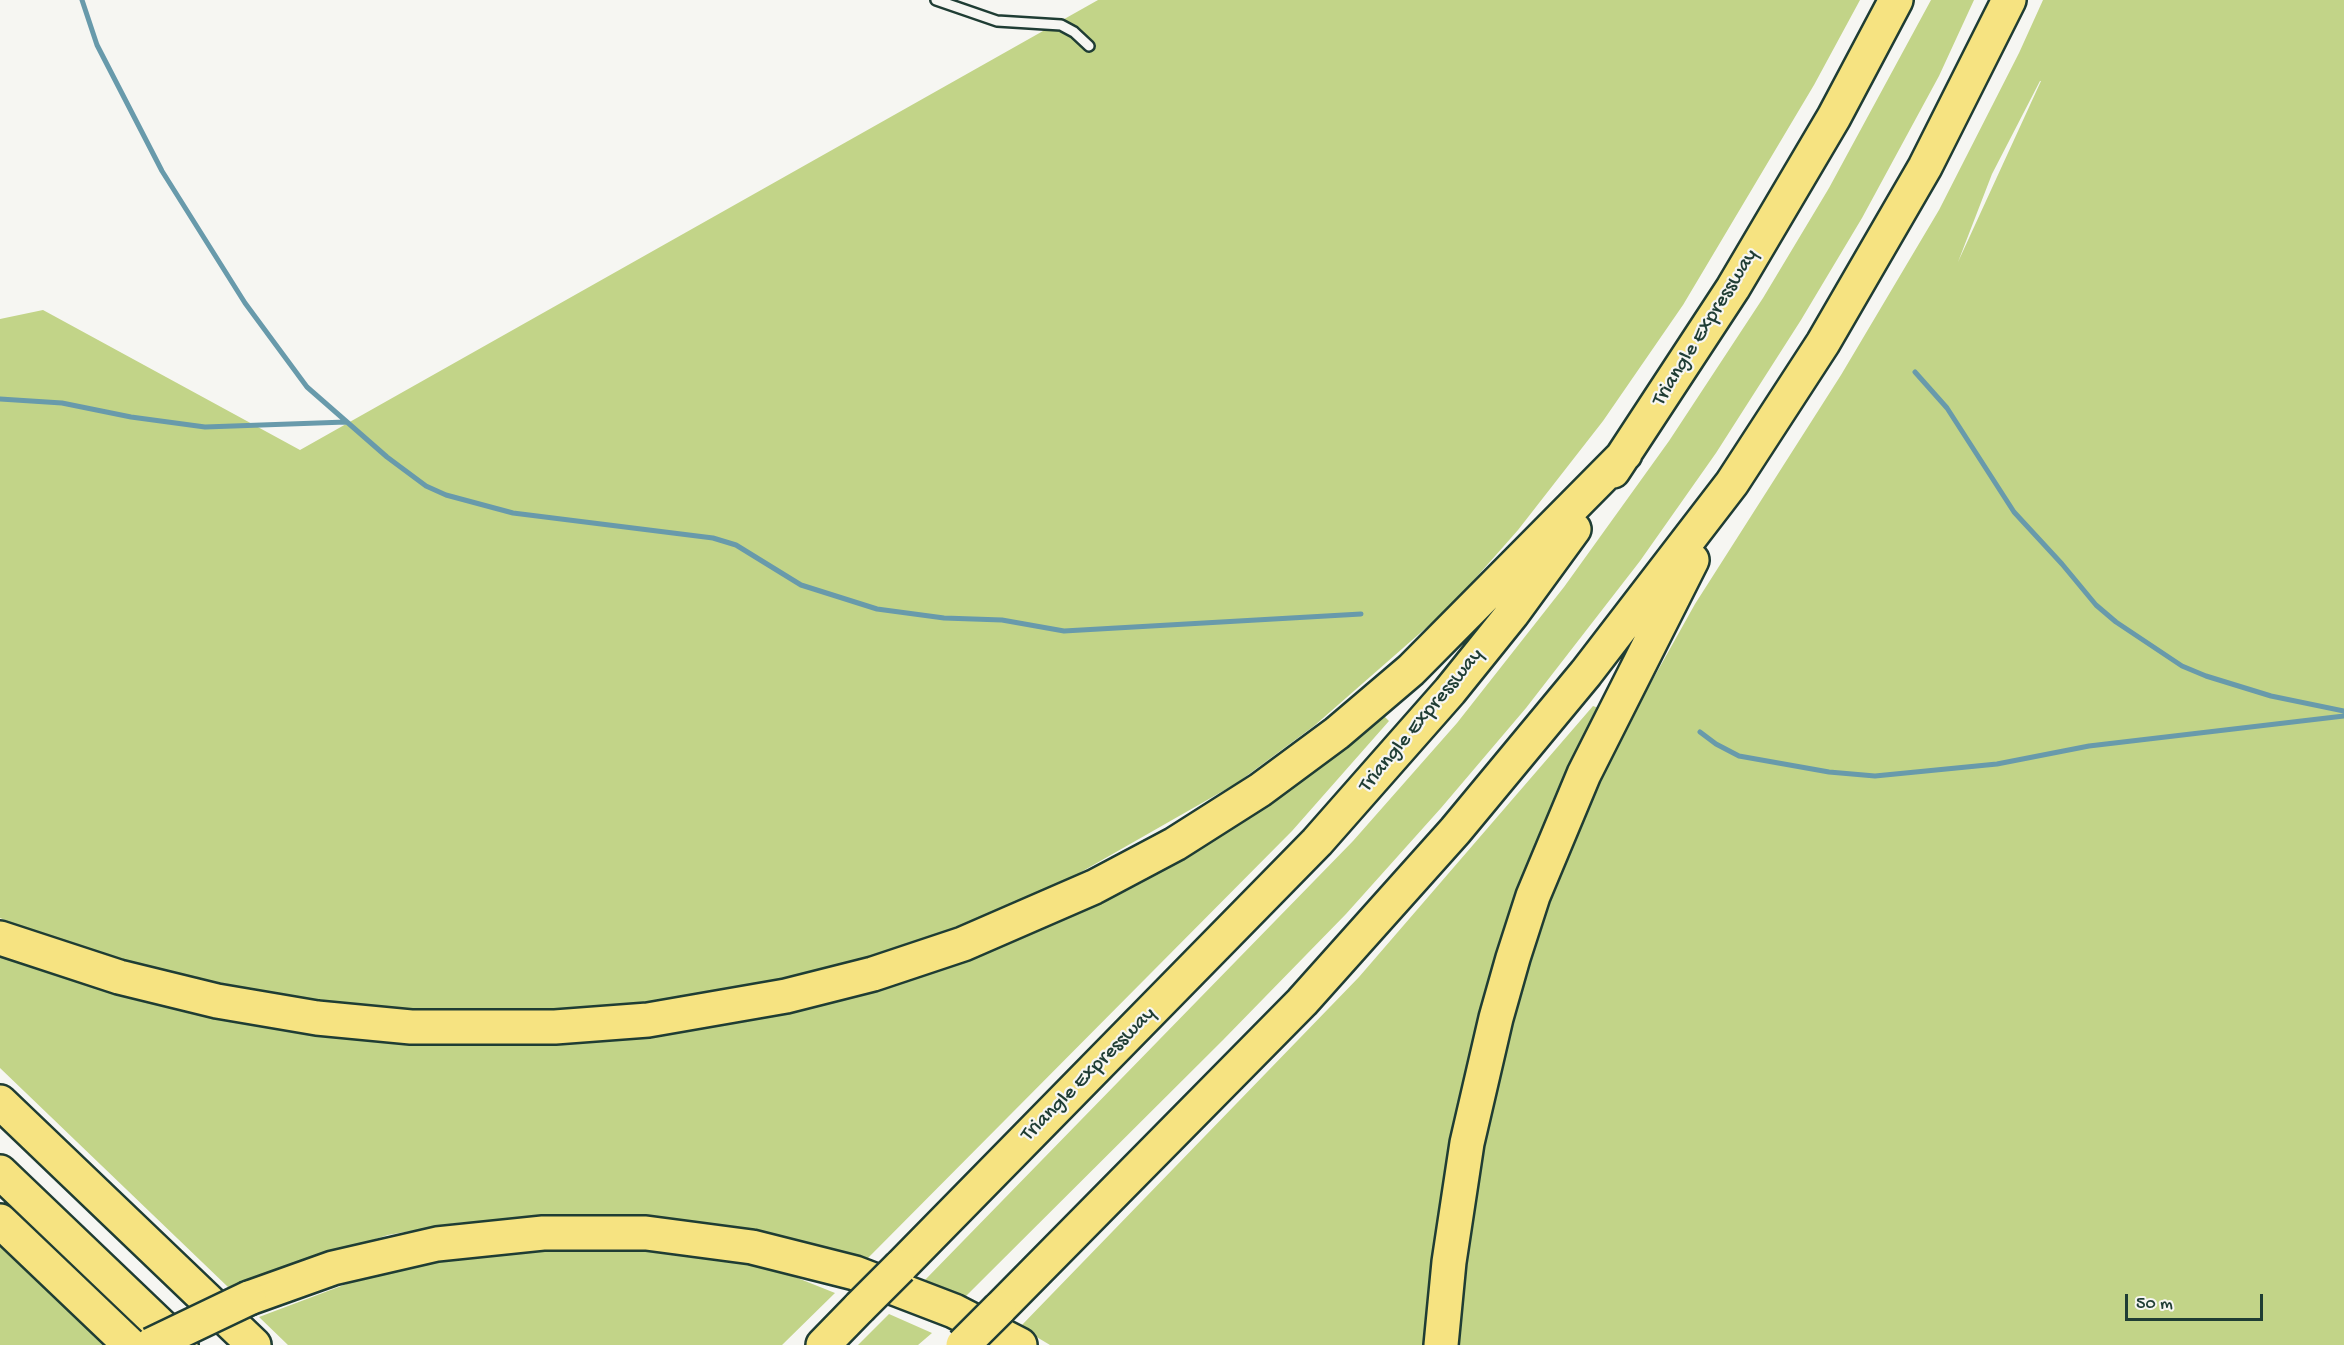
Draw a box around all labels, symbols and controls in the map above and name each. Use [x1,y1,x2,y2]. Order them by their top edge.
street label: Triangle Expressway [1647,245,1765,411]
street label: Triangle Expressway [1354,644,1490,798]
street label: Triangle Expressway [1016,1002,1162,1148]
scale bar [2128,1282,2266,1320]
text: 50 m [2136,1294,2173,1315]

